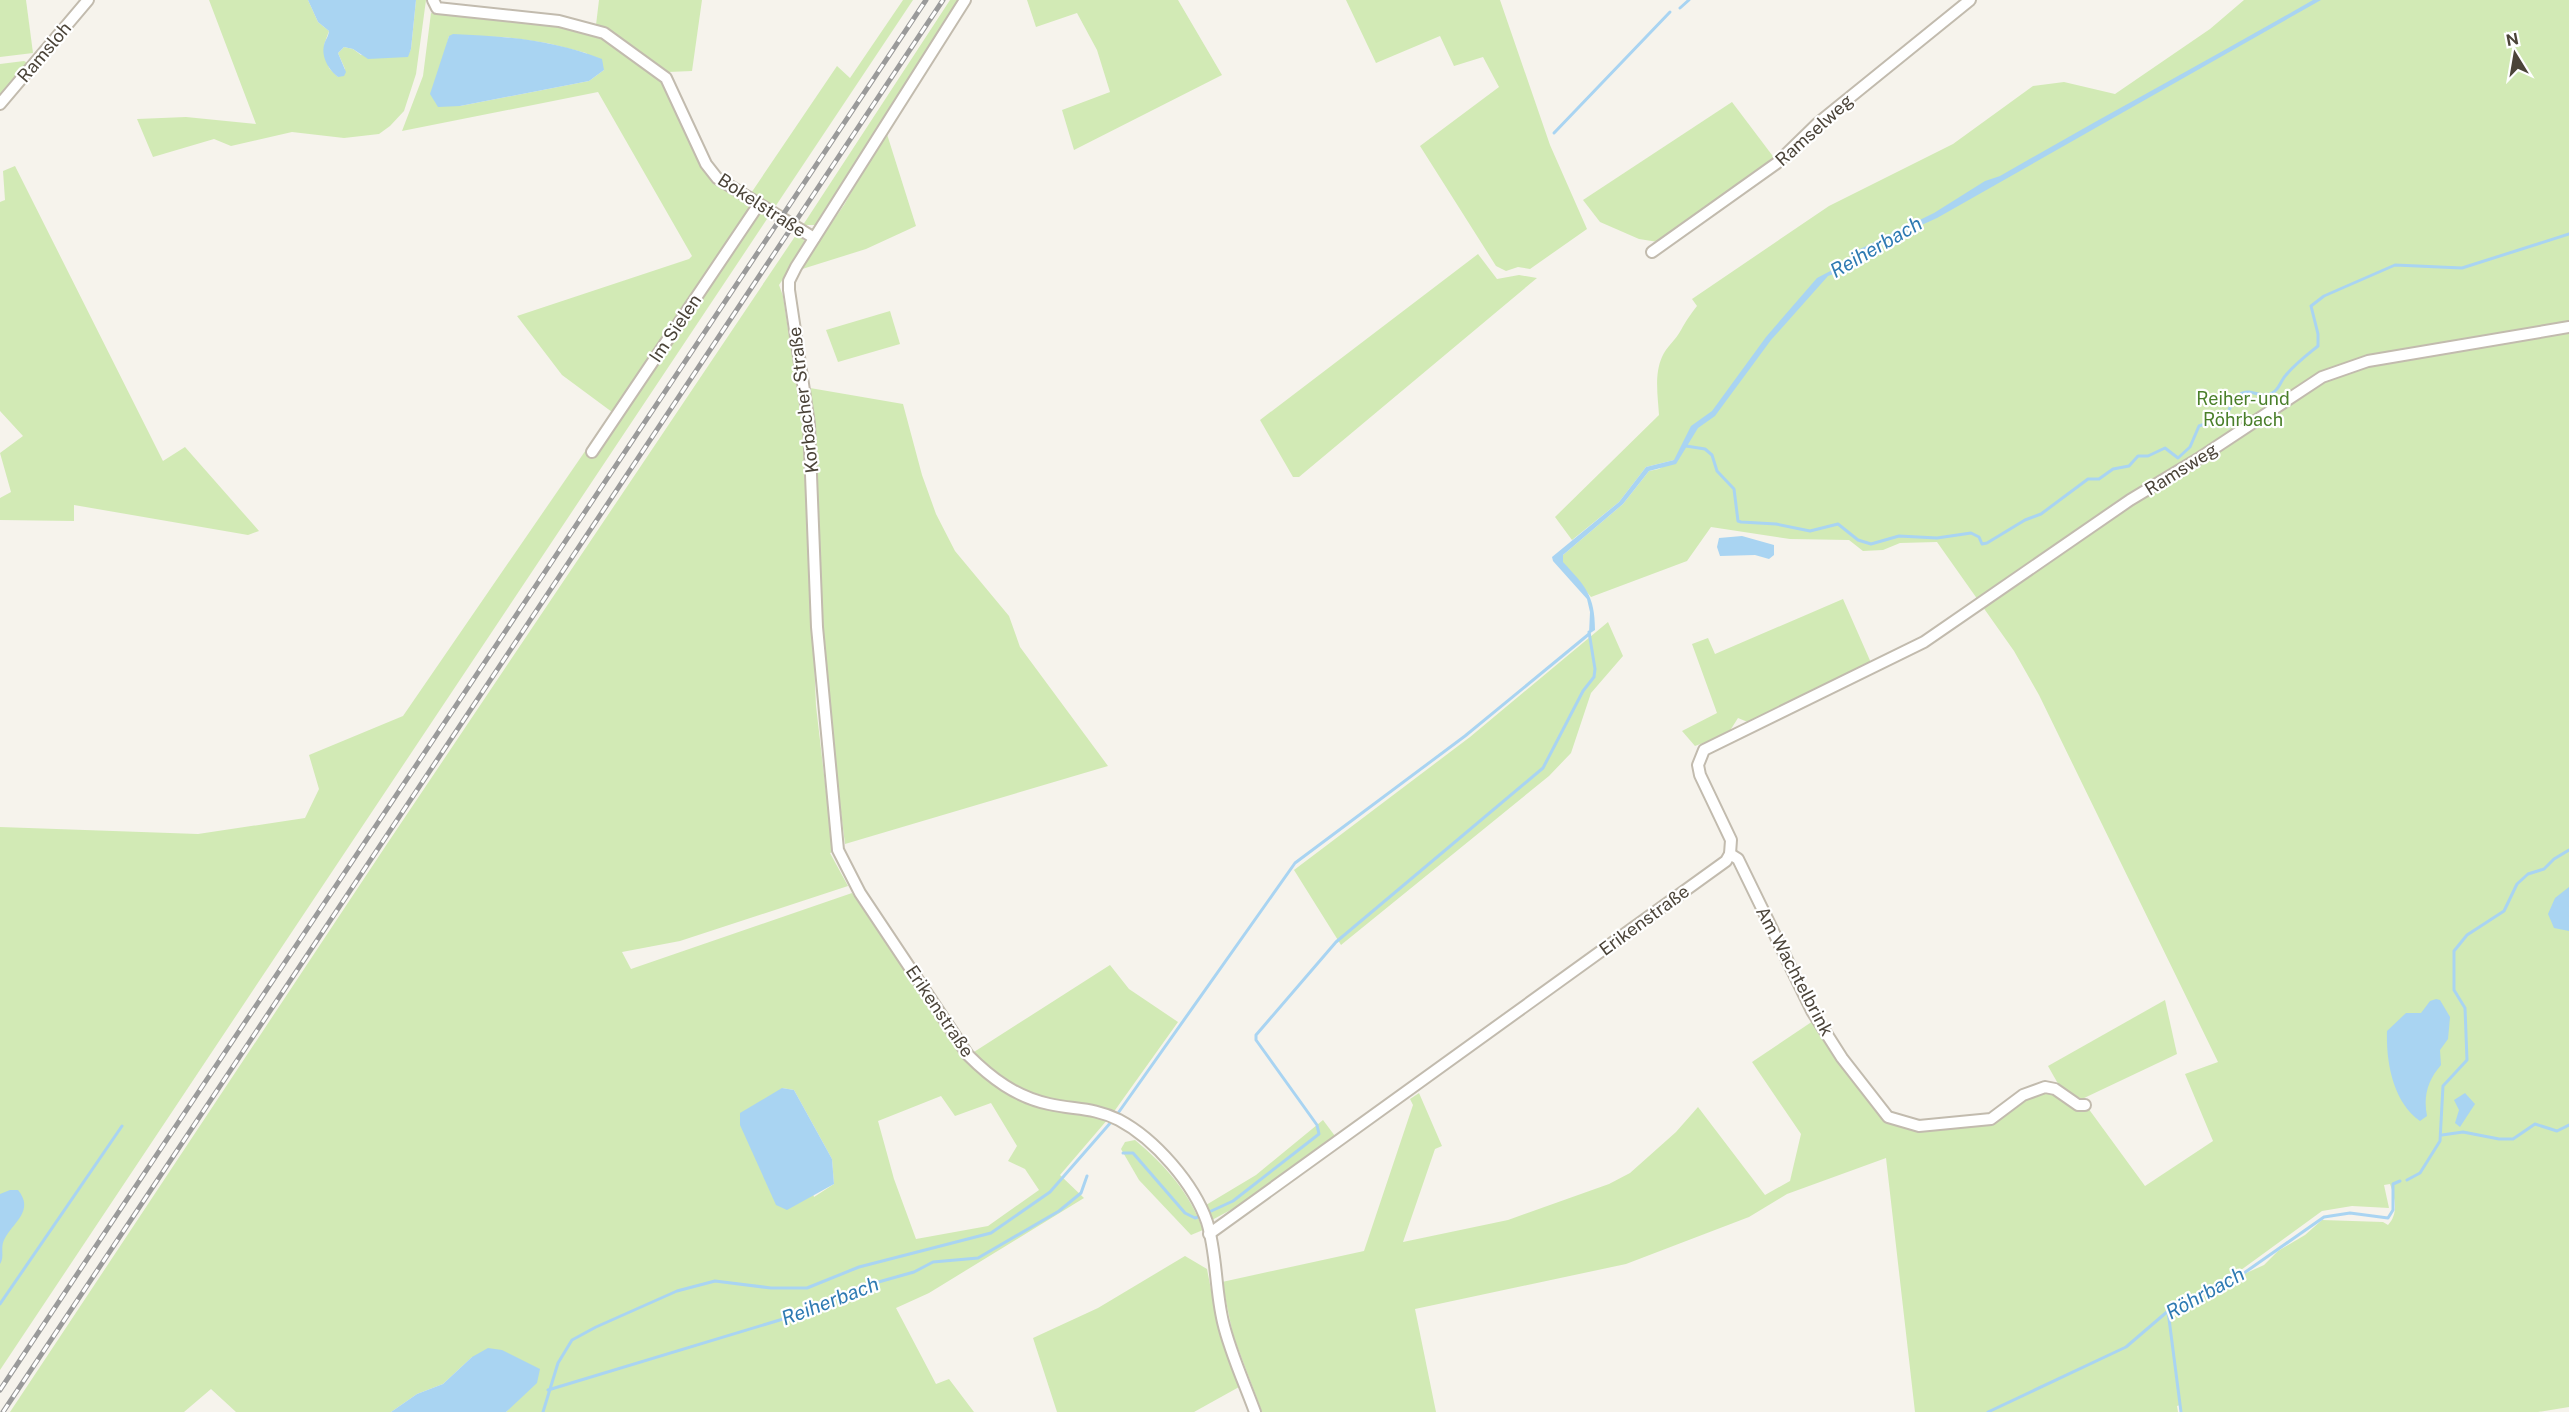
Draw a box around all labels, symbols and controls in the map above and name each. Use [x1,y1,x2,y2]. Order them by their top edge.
street label: Ramsloh [13,18,75,86]
north arrow [2485,24,2545,84]
text: N [2504,29,2520,50]
street label: Ramselweg [1771,90,1857,170]
street label: Bokelstraße [714,169,810,241]
water label: Reiherbach [1826,211,1926,283]
street label: Im Sielen [645,290,705,366]
street label: Korbacher Straße [784,326,822,474]
park label: Reiher- und Röhrbach [2196,388,2290,430]
street label: Ramsweg [2141,438,2221,500]
street label: Erikenstraße [1595,880,1693,960]
street label: Am Wachtelbrink [1752,903,1838,1039]
street label: Erikenstraße [902,961,978,1061]
water label: Röhrbach [2162,1262,2248,1324]
water label: Reiherbach [778,1272,882,1330]

